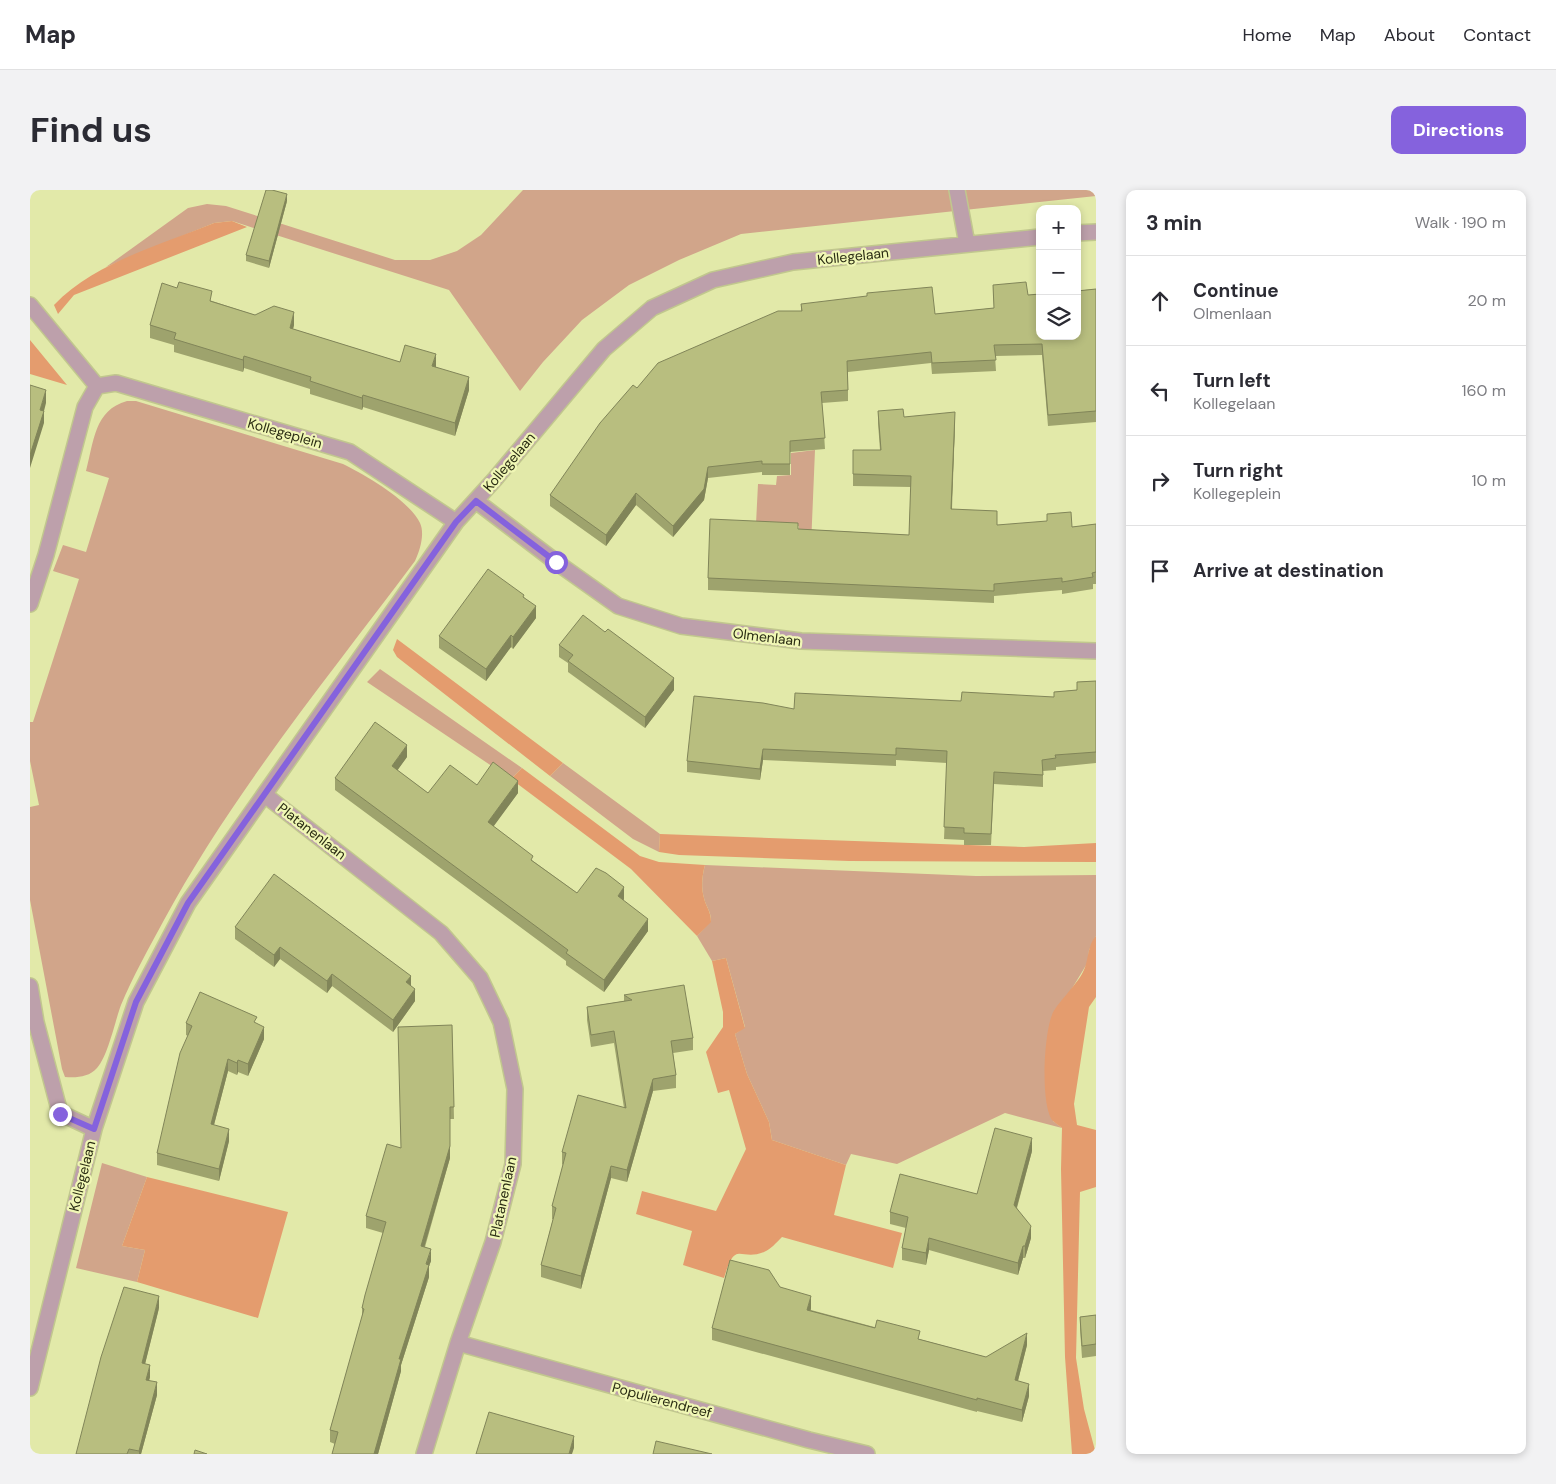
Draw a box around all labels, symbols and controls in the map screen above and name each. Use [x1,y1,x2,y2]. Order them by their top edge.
text: Map [25,19,76,50]
text: Home [1242,23,1292,47]
text: Map [1320,23,1356,47]
text: About [1384,23,1435,47]
text: Contact [1463,23,1531,47]
button: Directions [1391,106,1526,154]
text: Find us [30,107,152,153]
map controls [1036,205,1081,340]
button: + [1036,205,1081,250]
text: 3 min [1146,209,1202,237]
text: Walk · 190 m [1415,212,1506,233]
street label: Kollegelaan [816,243,890,269]
button: − [1036,250,1081,295]
text: Continue [1193,278,1279,303]
icon: ahead [1146,287,1174,315]
text: 20 m [1467,290,1506,311]
button: layers [1036,295,1081,340]
text: Olmenlaan [1193,303,1272,324]
text: Turn left [1193,368,1271,393]
icon: left [1146,377,1174,405]
text: 160 m [1462,380,1506,401]
text: Kollegelaan [1193,393,1275,414]
street label: Kollegeplein [246,414,324,452]
street label: Kollegelaan [479,429,539,495]
text: Turn right [1193,458,1283,483]
icon: right [1146,467,1174,495]
text: 10 m [1472,470,1506,491]
text: Kollegeplein [1193,483,1281,504]
route start [545,551,568,574]
icon: arrive [1146,557,1174,585]
text: Arrive at destination [1193,558,1384,583]
street label: Olmenlaan [732,624,802,650]
street label: Platanenlaan [274,799,350,863]
route end [49,1103,72,1126]
street label: Kollegelaan [65,1139,99,1213]
street label: Platanenlaan [486,1155,520,1239]
street label: Populierendreef [610,1378,714,1422]

